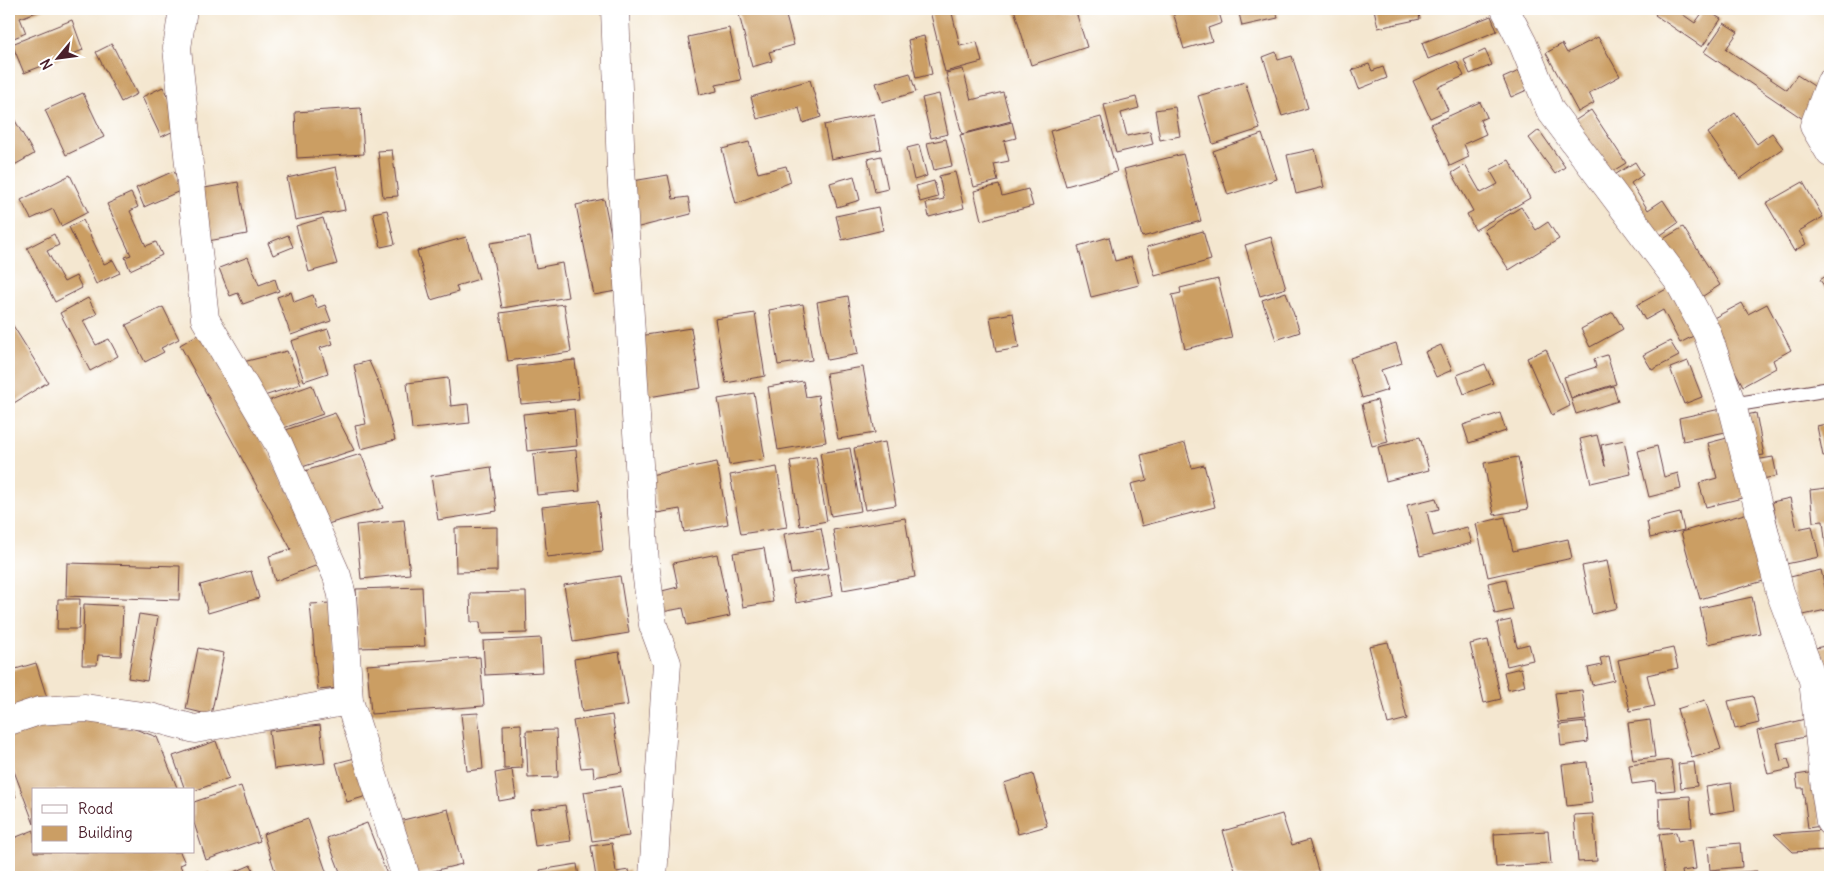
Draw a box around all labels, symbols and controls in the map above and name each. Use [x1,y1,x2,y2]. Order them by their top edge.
north arrow [32,32,82,82]
text: N [36,56,57,73]
legend [32,788,195,854]
text: Road [78,799,113,818]
text: Building [78,823,133,842]

